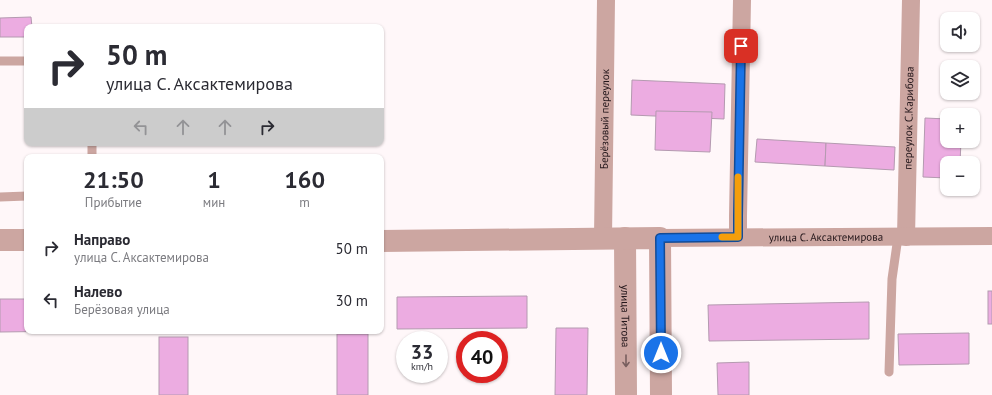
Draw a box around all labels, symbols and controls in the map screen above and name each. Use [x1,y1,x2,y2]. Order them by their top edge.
map controls [940,12,980,196]
button: sound [940,12,980,52]
pin [724,29,758,63]
icon: arrive [730,35,752,57]
text: 50 m [106,36,167,73]
icon: right [40,40,92,92]
button: layers [940,60,980,100]
street label: переулок С.Карибова [900,66,917,170]
street label: Берёзовый переулок [597,68,612,169]
text: улица С. Аксактемирова [106,72,293,95]
button: + [940,108,980,148]
icon: left [130,116,152,138]
icon: ahead [172,116,194,138]
icon: ahead [214,116,236,138]
icon: right [256,116,278,138]
button: − [940,156,980,196]
text: 21:50 [83,164,144,195]
text: 1 [207,164,221,195]
text: 160 [284,164,325,195]
text: Прибытие [85,194,142,211]
text: мин [203,194,225,211]
text: m [299,194,310,211]
text: Направо [74,230,130,249]
street label: улица С. Аксактемирова [769,230,883,244]
icon: right [40,237,62,259]
text: 50 m [335,239,368,258]
text: улица С. Аксактемирова [74,249,209,266]
text: Налево [74,282,122,301]
street label: улица Титова [618,285,633,347]
icon: left [40,289,62,311]
text: 30 m [335,291,368,310]
text: Берёзовая улица [74,301,170,318]
speed limit sign: 40 [456,331,508,383]
position arrow [640,332,682,374]
text: 33 [411,339,433,365]
one-way arrow [622,354,630,367]
text: km/h [411,360,433,373]

